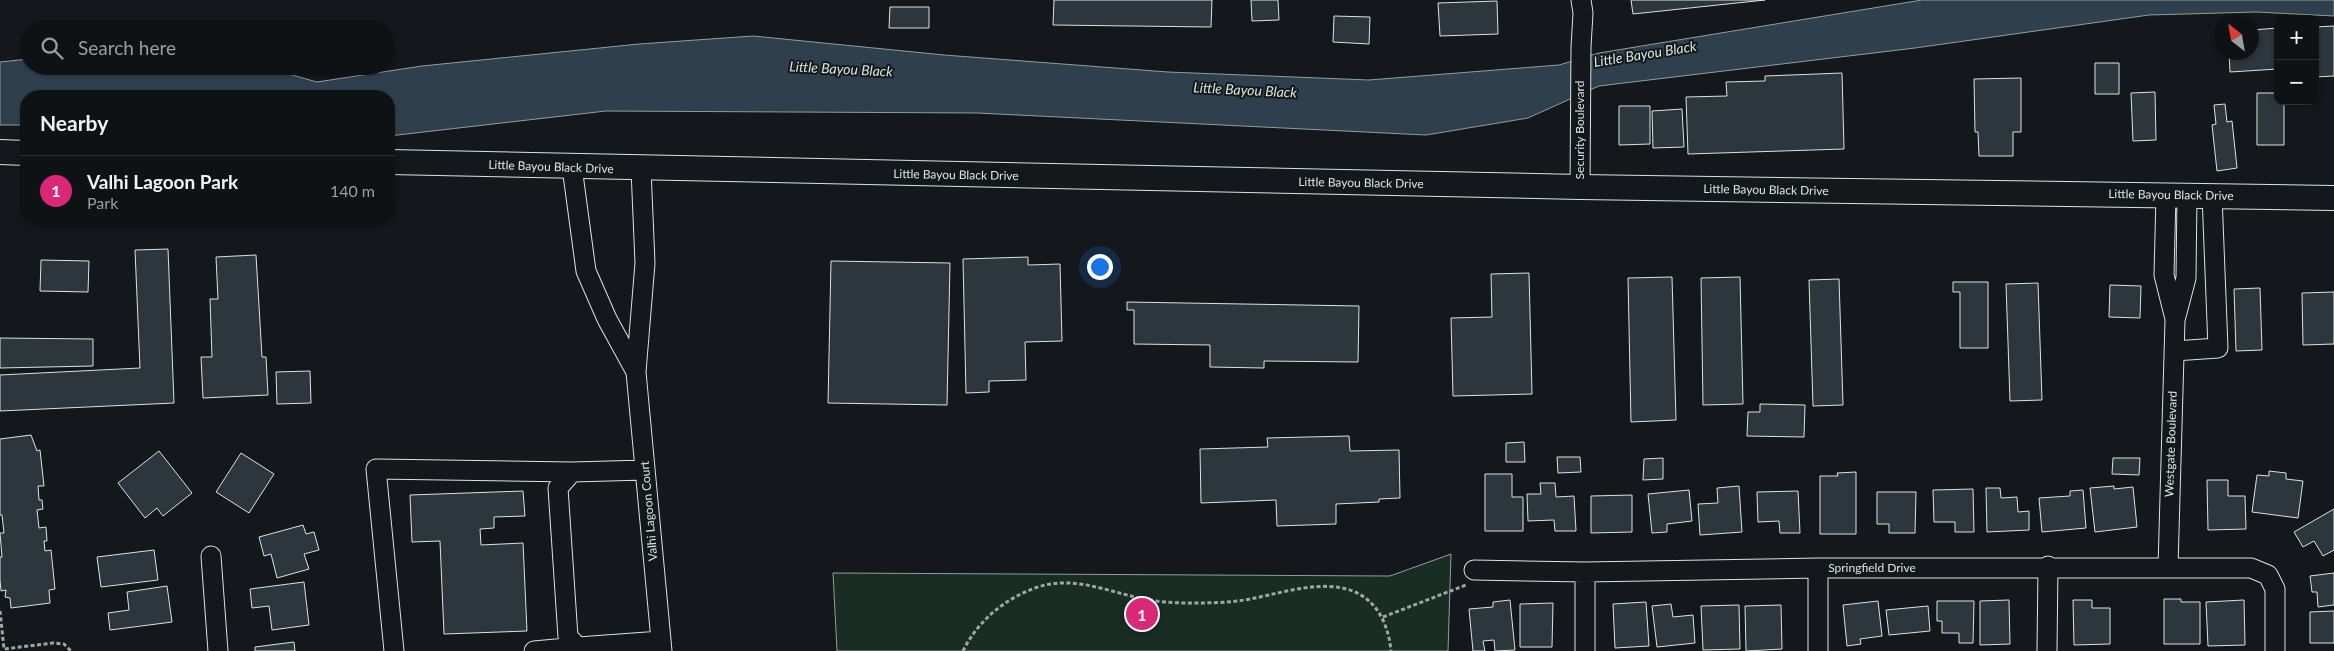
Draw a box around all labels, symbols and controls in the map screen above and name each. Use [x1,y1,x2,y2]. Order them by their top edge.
north arrow [2214,15,2259,60]
map controls [2274,15,2319,105]
button: + [2274,15,2319,60]
search box [20,20,395,75]
icon: search [38,34,66,62]
text: Search here [78,36,176,59]
water label: Little Bayou Black [1592,37,1698,70]
water label: Little Bayou Black [789,57,894,80]
button: − [2274,60,2319,105]
water label: Little Bayou Black [1193,78,1298,101]
street label: Security Boulevard [1572,81,1587,179]
text: Nearby [40,110,108,135]
street label: Little Bayou Black Drive [488,157,614,176]
street label: Little Bayou Black Drive [893,166,1019,183]
text: Valhi Lagoon Park [87,170,238,193]
street label: Little Bayou Black Drive [1298,174,1424,191]
text: 1 [51,181,61,200]
text: 140 m [330,181,375,200]
street label: Little Bayou Black Drive [1703,181,1829,198]
street label: Little Bayou Black Drive [2108,186,2234,203]
text: Park [87,193,118,212]
your location [1087,254,1113,280]
street label: Westgate Boulevard [2161,391,2180,497]
street label: Valhi Lagoon Court [637,460,660,562]
street label: Springfield Drive [1828,560,1916,575]
pin: 1 [1126,595,1158,633]

